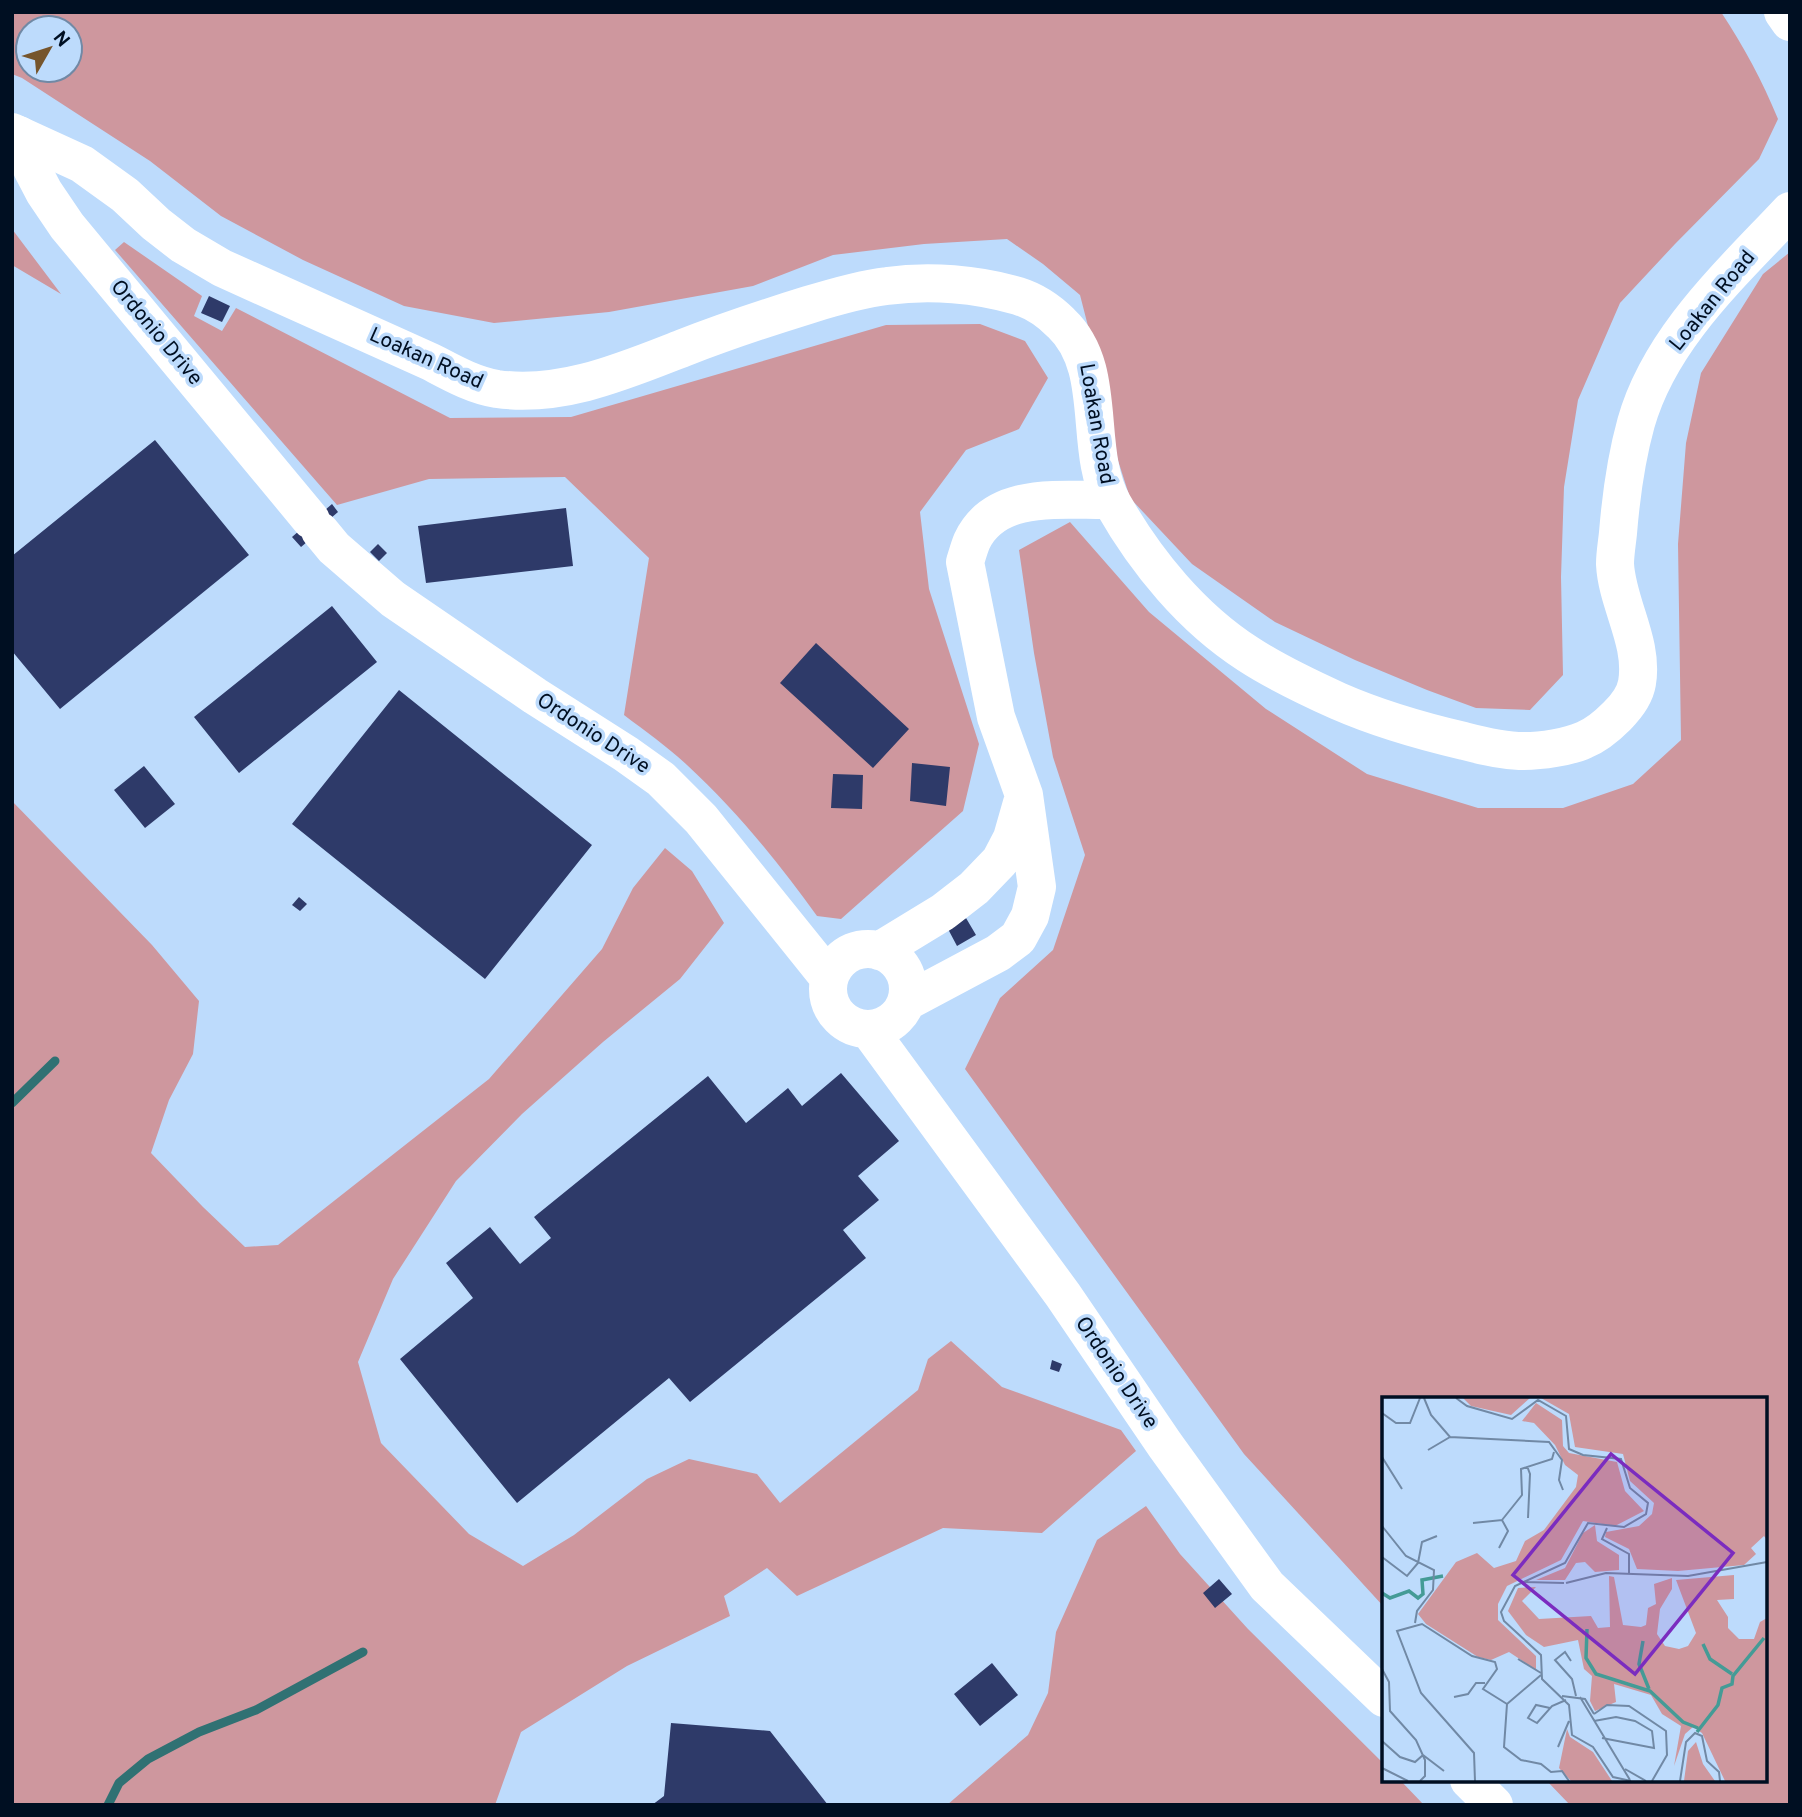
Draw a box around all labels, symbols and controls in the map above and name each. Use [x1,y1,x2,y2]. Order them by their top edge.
north arrow [14,14,84,84]
text: N [47,27,74,52]
street label: Loakan Road [1664,245,1762,357]
street label: Ordonio Drive [104,275,208,391]
street label: Loakan Road [365,322,487,396]
street label: Loakan Road [1072,362,1120,486]
street label: Ordonio Drive [531,687,655,781]
street label: Ordonio Drive [1068,1312,1164,1434]
inset map [1382,1397,1767,1782]

